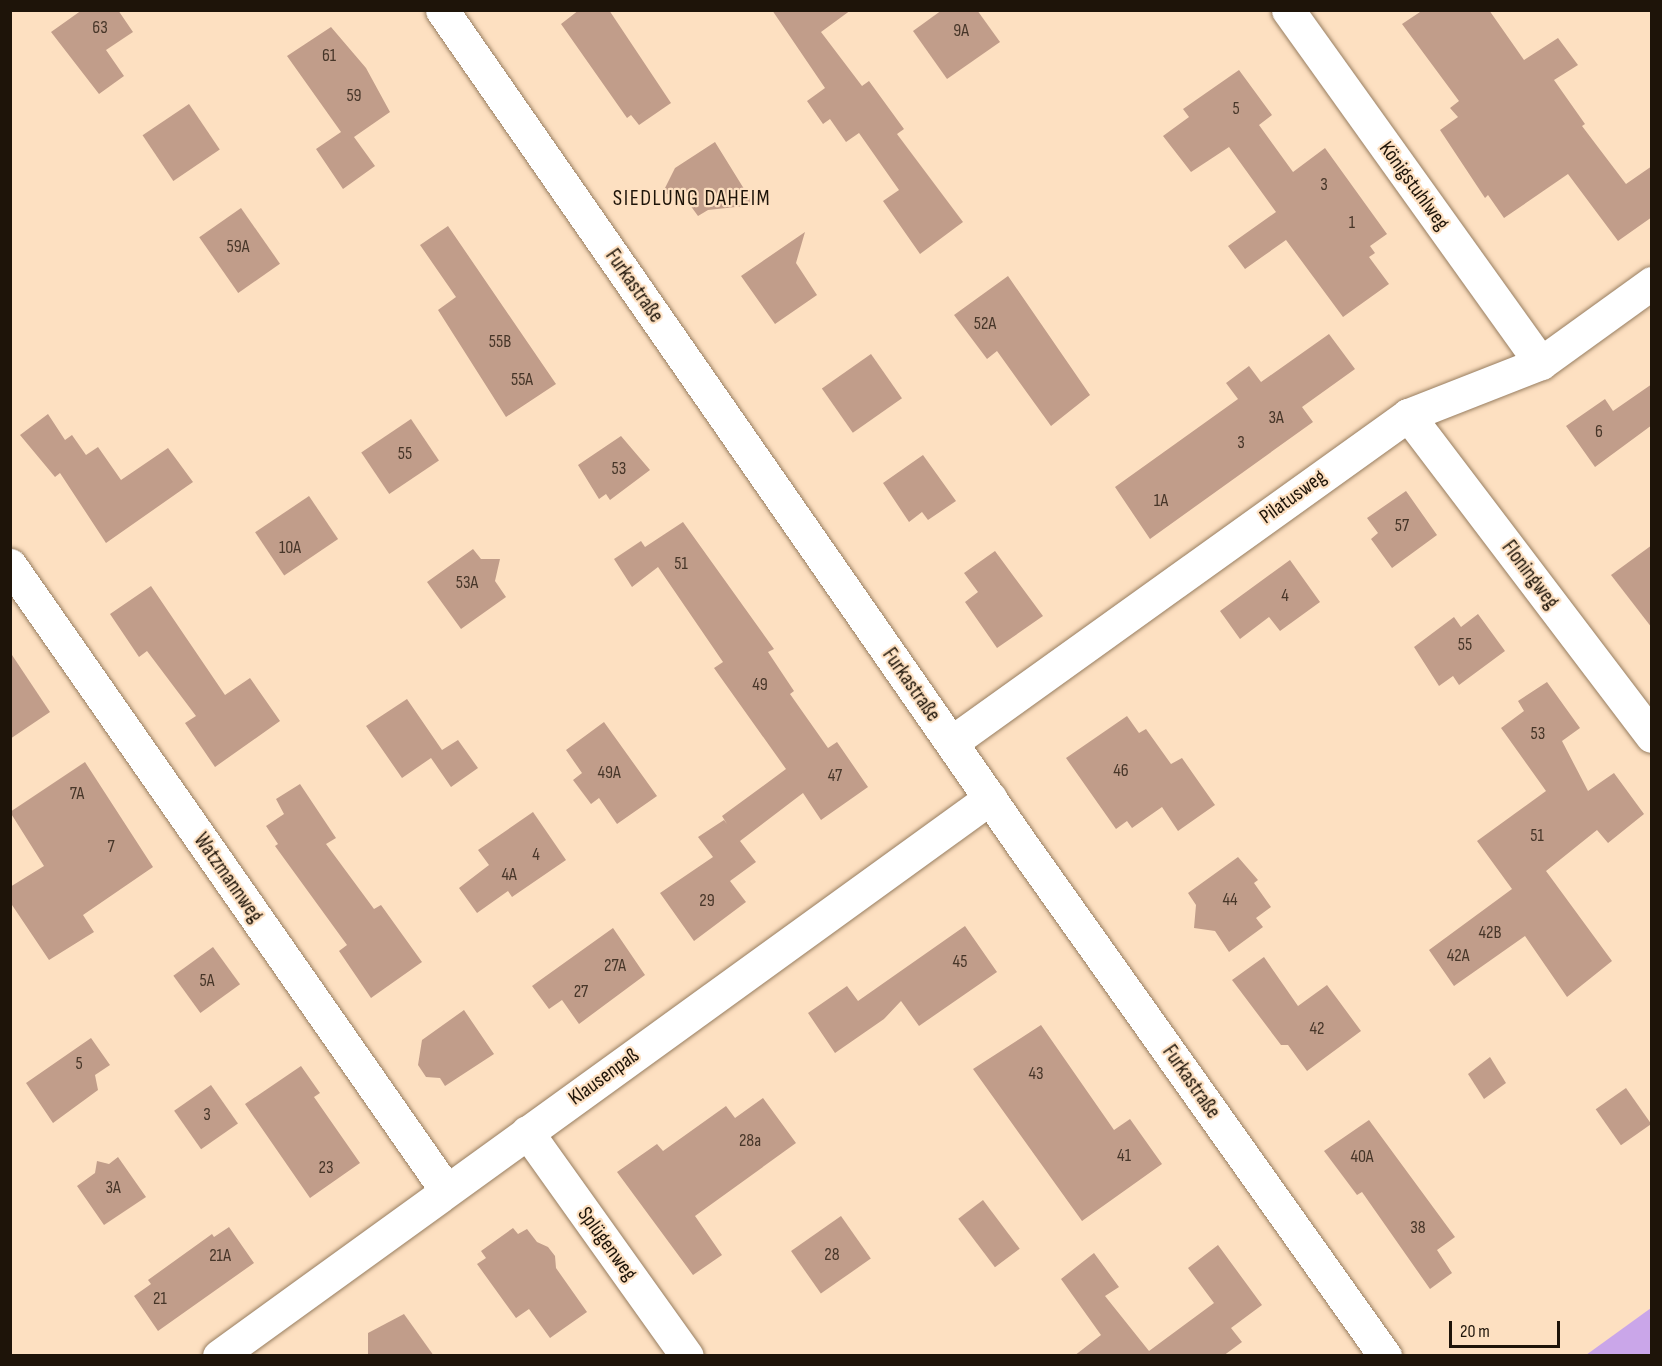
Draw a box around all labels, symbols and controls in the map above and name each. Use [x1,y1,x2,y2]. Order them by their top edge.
house number: 63 [92,17,108,39]
house number: 9A [953,20,969,42]
house number: 61 [322,45,336,67]
house number: 59 [346,85,362,107]
house number: 5 [1232,98,1240,120]
street label: Königstuhlweg [1373,137,1455,235]
house number: 3 [1320,174,1328,196]
district label: SIEDLUNG DAHEIM [613,186,771,212]
house number: 1 [1349,212,1355,234]
house number: 59A [227,236,249,258]
street label: Furkastraße [600,244,668,328]
house number: 52A [974,313,996,335]
house number: 55B [489,331,511,353]
house number: 55A [511,369,533,391]
house number: 3A [1268,407,1284,429]
house number: 6 [1595,421,1603,443]
house number: 3 [1237,432,1245,454]
house number: 55 [398,443,412,465]
house number: 53 [612,458,626,480]
street label: Pilatusweg [1255,464,1331,530]
house number: 1A [1154,490,1168,512]
house number: 57 [1395,515,1409,537]
street label: Floningweg [1496,536,1564,614]
house number: 10A [279,537,301,559]
house number: 51 [674,553,688,575]
house number: 53A [456,572,478,594]
house number: 4 [1281,585,1289,607]
house number: 55 [1458,634,1472,656]
street label: Furkastraße [877,643,945,727]
house number: 49 [752,674,768,696]
house number: 53 [1531,723,1545,745]
house number: 46 [1113,760,1129,782]
house number: 49A [597,762,621,784]
house number: 47 [828,765,842,787]
house number: 7A [70,783,84,805]
house number: 51 [1530,825,1544,847]
street label: Watzmannweg [188,828,268,928]
house number: 7 [107,836,115,858]
house number: 4 [532,844,540,866]
house number: 4A [501,864,517,886]
house number: 44 [1222,889,1238,911]
house number: 29 [699,890,715,912]
house number: 42B [1478,922,1502,944]
house number: 42A [1447,945,1469,967]
house number: 45 [953,951,967,973]
house number: 27A [604,955,626,977]
house number: 5A [200,970,214,992]
house number: 27 [574,981,588,1003]
house number: 42 [1309,1018,1325,1040]
street label: Furkastraße [1157,1040,1225,1124]
street label: Klausenpaß [564,1043,644,1111]
house number: 5 [75,1053,83,1075]
house number: 43 [1028,1063,1044,1085]
house number: 3 [203,1104,211,1126]
house number: 28a [739,1130,761,1152]
house number: 41 [1117,1145,1131,1167]
house number: 40A [1350,1146,1374,1168]
house number: 23 [319,1157,333,1179]
house number: 3A [105,1177,121,1199]
street label: Splügenweg [572,1202,642,1286]
house number: 38 [1410,1217,1426,1239]
house number: 28 [824,1244,840,1266]
house number: 21A [209,1245,231,1267]
house number: 21 [153,1288,167,1310]
scale bar [1452,1309,1563,1347]
text: 20 m [1460,1321,1490,1342]

